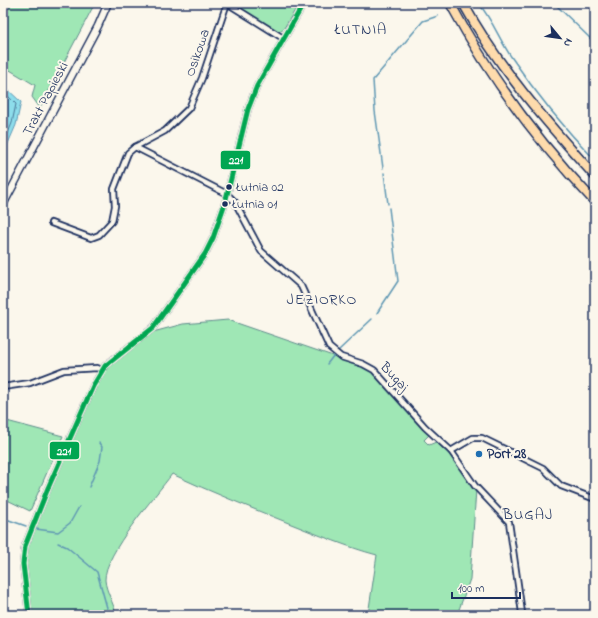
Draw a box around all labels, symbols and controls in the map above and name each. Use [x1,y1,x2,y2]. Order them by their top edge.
north arrow [540,18,580,58]
district label: ŁUTNIA [334,19,387,41]
street label: Osikowa [180,26,216,80]
text: N [559,35,577,49]
street label: Trakt Papieski [18,58,74,140]
line badge: 221 [220,150,251,170]
text: 221 [228,153,244,169]
place label: Łutnia 02 [235,178,284,197]
marker: Łutnia 02 [224,182,234,192]
place label: Łutnia 01 [231,195,277,214]
marker: Łutnia 01 [220,199,230,209]
district label: JEZIORKO [287,289,357,311]
street label: Bugaj [373,357,414,398]
line badge: 221 [49,441,80,460]
text: 221 [56,444,72,460]
place label: Port 28 [487,444,527,465]
marker: Port 28 [474,449,484,459]
district label: BUGAJ [502,504,553,526]
scale bar [452,574,520,600]
text: 100 m [458,580,485,598]

